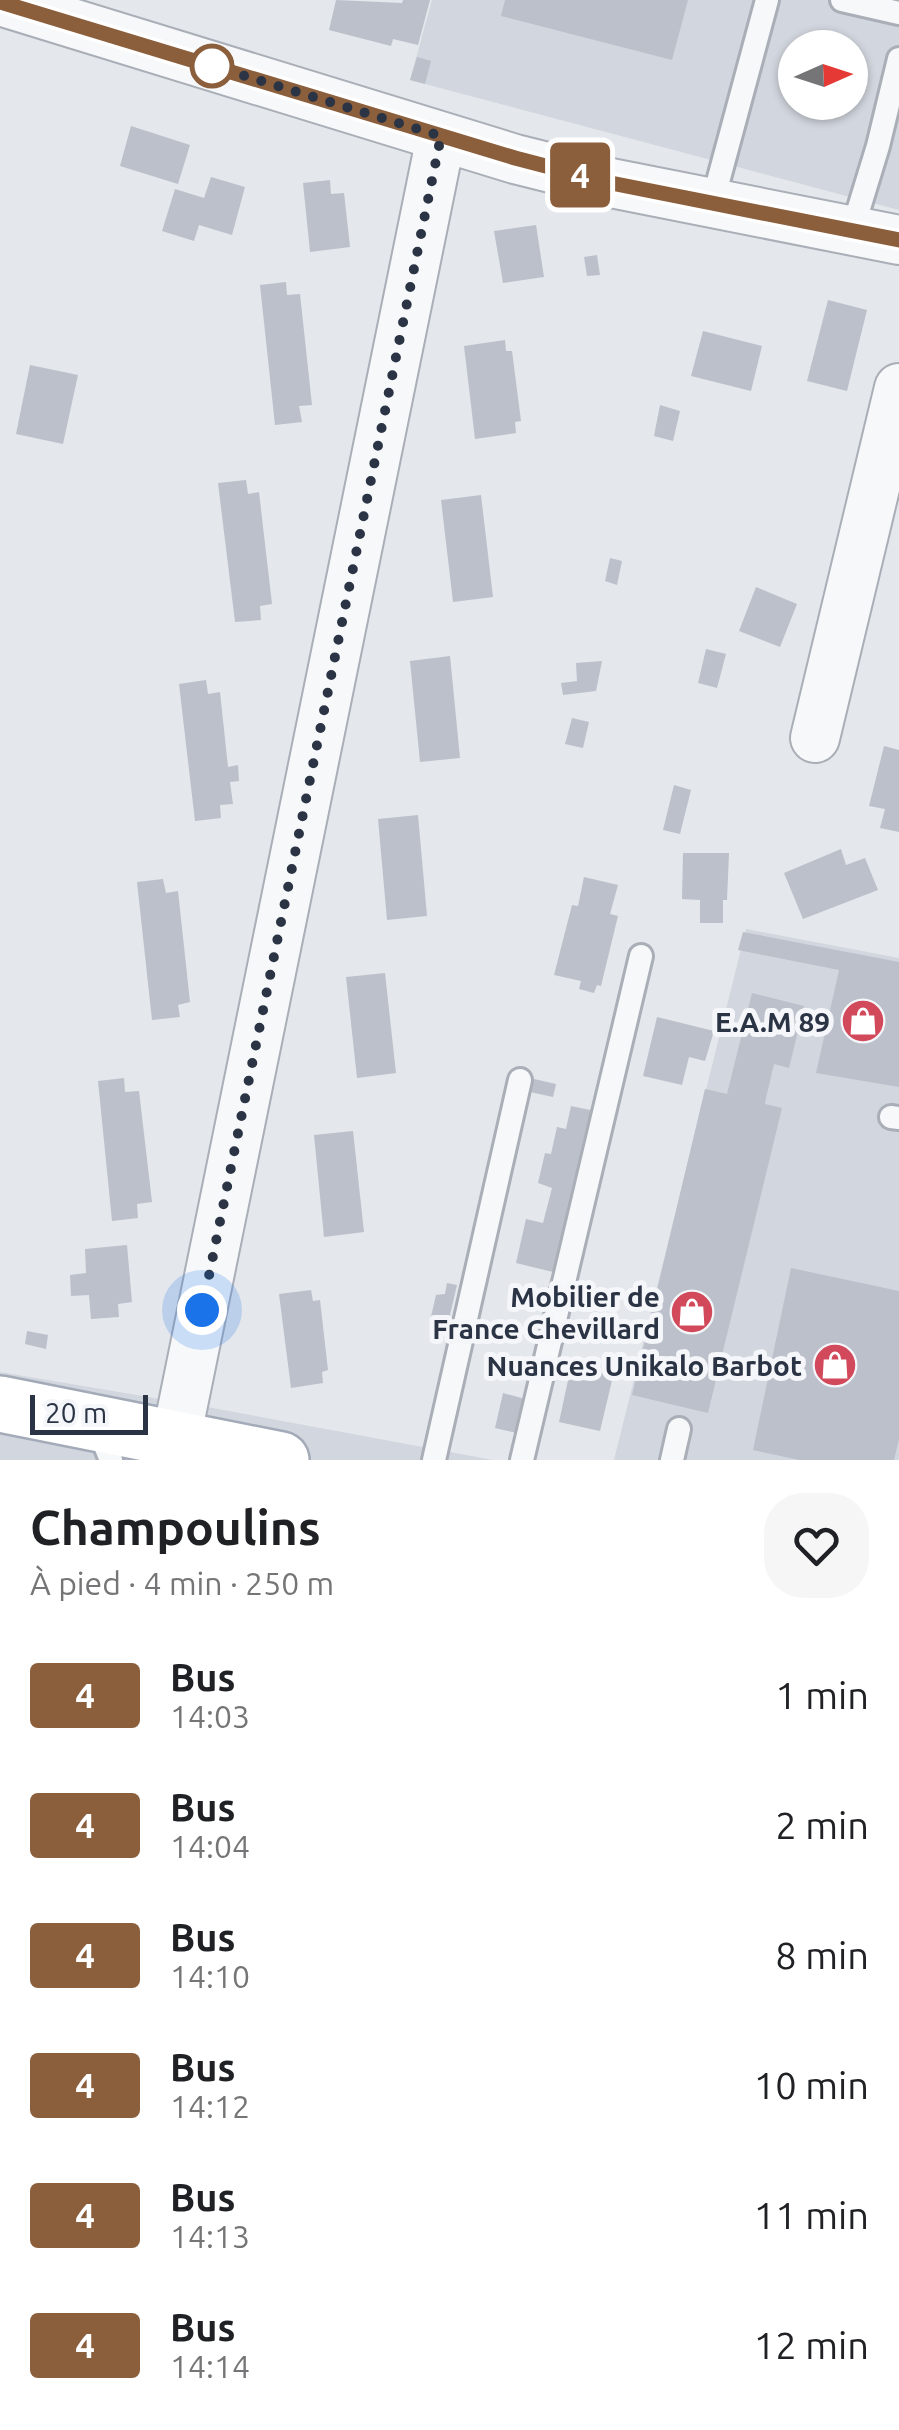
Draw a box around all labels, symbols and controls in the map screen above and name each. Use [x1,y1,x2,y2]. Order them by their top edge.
north arrow [778,30,868,120]
map controls [778,30,868,120]
unlabelled marker [191,45,233,87]
line badge: 4 [548,142,612,208]
text: 4 [570,155,590,195]
shop icon: E.A.M 89 [840,998,886,1044]
place label: E.A.M 89 [715,1006,830,1037]
place label: Mobilier de France Chevillard [432,1281,660,1344]
your location [177,1285,227,1335]
shop icon: Mobilier de France Chevillard [669,1289,715,1335]
shop icon: Nuances Unikalo Barbot [812,1342,858,1388]
place label: Nuances Unikalo Barbot [487,1350,802,1381]
scale bar [30,1390,148,1434]
text: 20 m [45,1397,107,1428]
button: heart [764,1493,869,1598]
text: Champoulins [30,1500,321,1554]
text: À pied · 4 min · 250 m [30,1565,334,1601]
text: Bus [170,1656,235,1698]
text: 1 min [775,1674,869,1716]
text: 4 [75,1675,95,1715]
text: 14:03 [170,1698,250,1734]
text: Bus [170,1786,235,1828]
text: 2 min [775,1804,869,1846]
text: 4 [75,1805,95,1845]
text: 14:04 [170,1828,250,1864]
text: Bus [170,1916,235,1958]
text: 8 min [775,1934,869,1976]
text: 4 [75,1935,95,1975]
text: 14:10 [170,1958,250,1994]
text: Bus [170,2046,235,2088]
text: 10 min [754,2064,869,2106]
text: 4 [75,2065,95,2105]
text: 14:12 [170,2088,250,2124]
text: Bus [170,2176,235,2218]
text: 11 min [754,2194,869,2236]
text: 4 [75,2195,95,2235]
text: 14:13 [170,2218,250,2254]
text: Bus [170,2306,235,2348]
text: 12 min [754,2324,869,2366]
text: 4 [75,2325,95,2365]
text: 14:14 [170,2348,250,2384]

